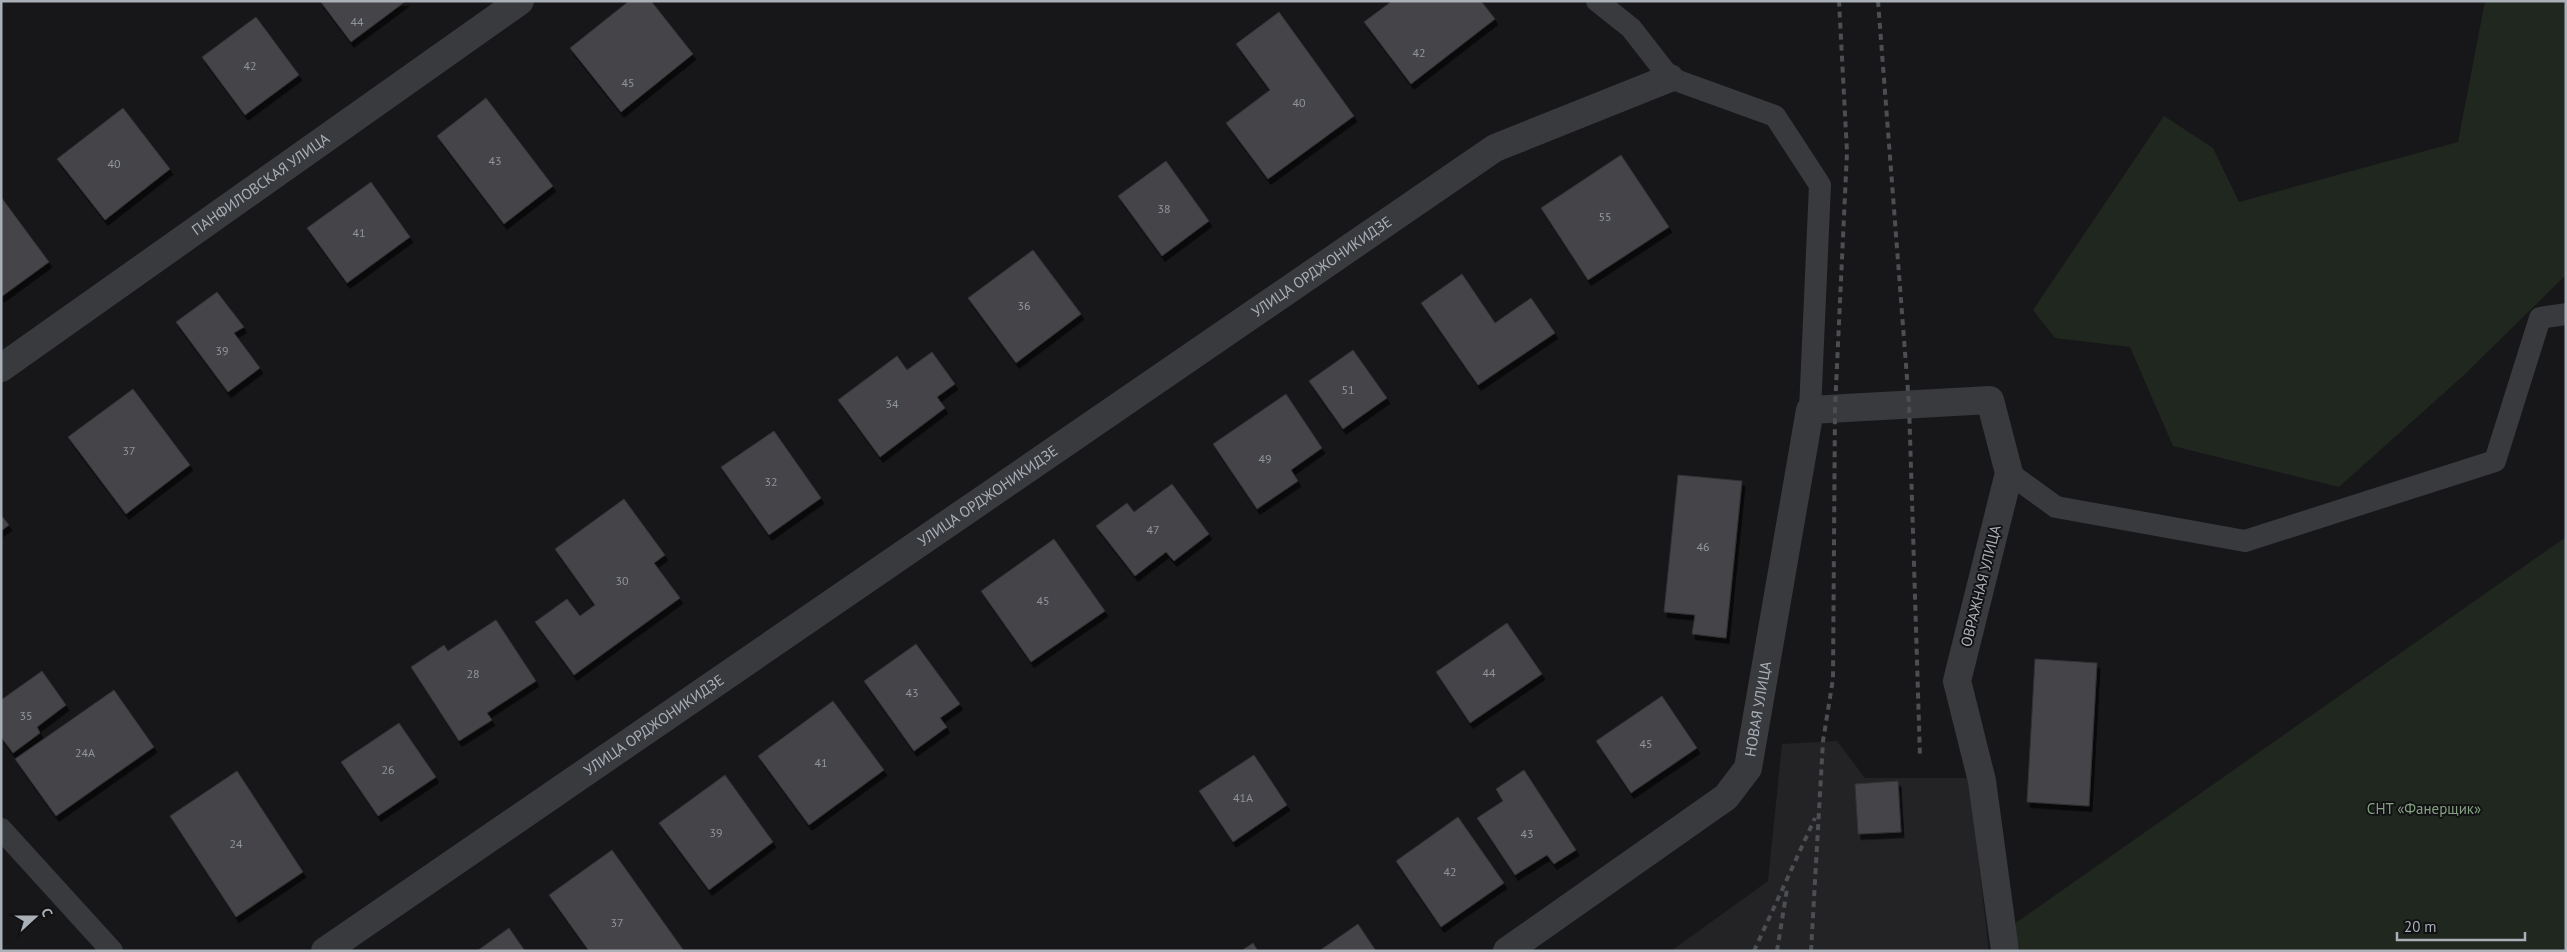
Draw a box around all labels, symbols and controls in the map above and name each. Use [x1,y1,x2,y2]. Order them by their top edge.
house number: 44 [350,14,364,29]
house number: 42 [1412,45,1426,60]
house number: 42 [243,58,257,73]
house number: 45 [621,75,635,90]
house number: 40 [1292,95,1306,110]
street label: ПАНФИЛОВСКАЯ УЛИЦА [188,129,333,239]
house number: 43 [488,153,502,168]
house number: 40 [107,156,121,171]
house number: 38 [1157,201,1171,216]
house number: 55 [1598,209,1612,224]
street label: УЛИЦА ОРДЖОНИКИДЗЕ [1248,212,1395,321]
house number: 41 [352,225,366,240]
house number: 36 [1017,298,1031,313]
house number: 39 [215,343,229,358]
house number: 51 [1341,382,1355,397]
house number: 34 [885,396,899,411]
street label: УЛИЦА ОРДЖОНИКИДЗЕ [914,441,1061,550]
house number: 37 [122,443,136,458]
house number: 49 [1258,451,1272,466]
house number: 32 [764,474,778,489]
house number: 47 [1146,522,1160,537]
street label: ОВРАЖНАЯ УЛИЦА [1956,523,2005,649]
house number: 46 [1696,539,1710,554]
house number: 30 [615,573,629,588]
house number: 45 [1036,593,1050,608]
street label: НОВАЯ УЛИЦА [1740,660,1775,758]
house number: 44 [1482,665,1496,680]
house number: 28 [466,666,480,681]
street label: УЛИЦА ОРДЖОНИКИДЗЕ [580,670,727,780]
house number: 43 [905,685,919,700]
house number: 35 [19,708,33,723]
house number: 45 [1639,736,1653,751]
house number: 24А [75,745,95,760]
house number: 41 [814,755,828,770]
house number: 26 [381,762,395,777]
house number: 41А [1233,790,1253,805]
park label: СНТ «Фанерщик» [2367,799,2481,818]
house number: 39 [709,825,723,840]
house number: 43 [1520,826,1534,841]
house number: 24 [229,836,243,851]
house number: 42 [1443,864,1457,879]
north arrow [10,892,60,942]
text: С [37,905,57,919]
scale bar [2397,910,2524,942]
house number: 37 [610,915,624,930]
text: 20 m [2404,917,2437,936]

